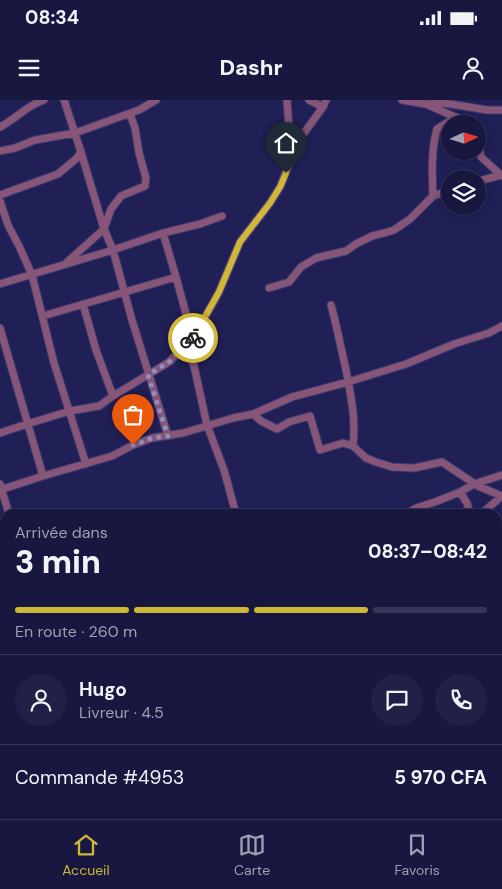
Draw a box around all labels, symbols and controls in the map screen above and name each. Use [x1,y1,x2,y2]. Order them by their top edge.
text: 08:34 [25,5,79,30]
text: Dashr [219,53,283,82]
icon: menu [15,54,43,82]
icon: person [459,54,487,82]
north arrow [441,115,486,160]
map controls [441,115,486,215]
pin [265,122,307,173]
icon: home [272,129,300,157]
button: layers [441,170,486,215]
courier [168,313,218,363]
icon: bike [179,324,207,352]
pin [112,394,154,445]
icon: bag [119,401,147,429]
text: Arrivée dans [15,522,108,543]
text: 08:37–08:42 [368,539,487,564]
text: 3 min [15,541,101,583]
text: En route · 260 m [15,621,137,642]
button: person [15,674,67,726]
button: chat [371,674,423,726]
button: phone [435,674,487,726]
text: Hugo [79,677,127,702]
text: Livreur · 4.5 [79,702,164,723]
text: Commande #4953 [15,765,184,790]
text: 5 970 CFA [394,765,487,790]
tab: Accueil [62,831,110,879]
tab: Carte [234,831,270,879]
tab: Favoris [395,831,440,879]

